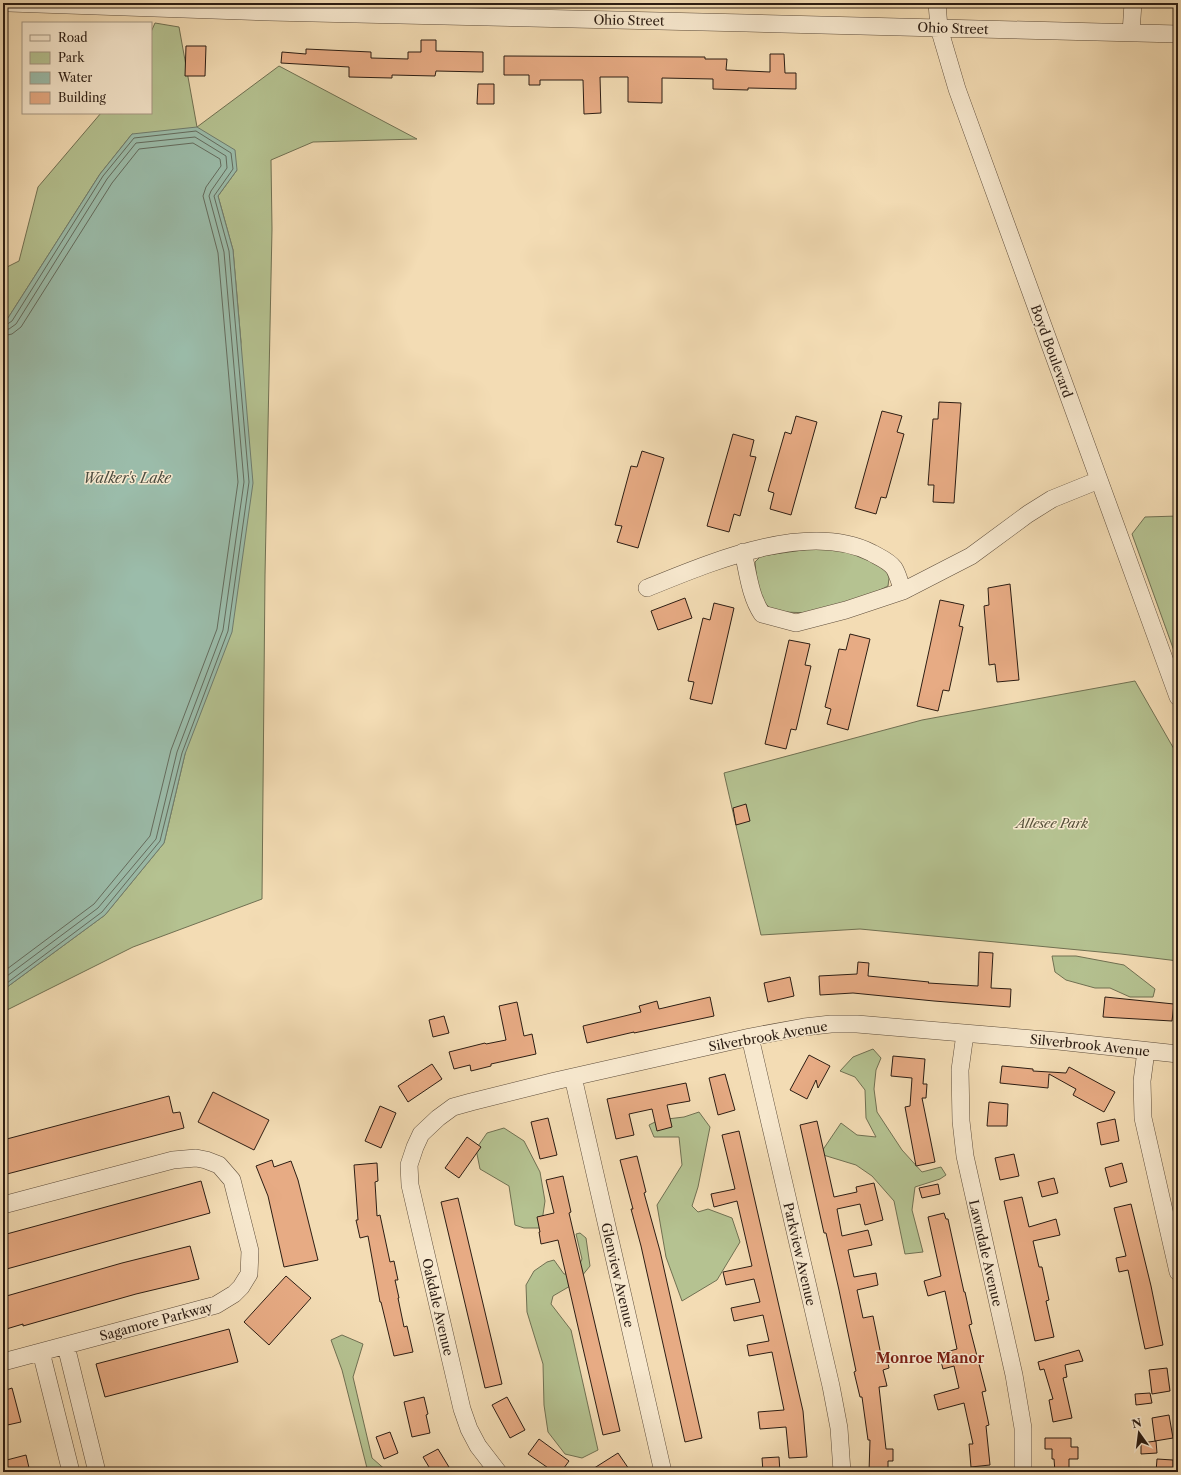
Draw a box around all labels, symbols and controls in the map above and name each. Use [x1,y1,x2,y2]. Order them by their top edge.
street label: Ohio Street [593,11,665,29]
street label: Ohio Street [917,19,989,37]
legend [22,22,152,114]
text: Road [58,30,88,45]
text: Park [58,50,85,65]
text: Water [57,70,92,85]
text: Building [58,90,106,105]
street label: Boyd Boulevard [1028,302,1076,400]
water label: Walker's Lake [83,469,172,487]
park label: Allesee Park [1014,815,1088,831]
street label: Silverbrook Avenue [707,1018,829,1054]
street label: Silverbrook Avenue [1029,1031,1151,1059]
street label: Lawndale Avenue [966,1198,1006,1308]
street label: Parkview Avenue [780,1201,820,1307]
street label: Glenview Avenue [598,1221,638,1329]
street label: Oakdale Avenue [419,1257,457,1357]
street label: Sagamore Parkway [98,1298,215,1344]
district label: Monroe Manor [876,1349,985,1367]
north arrow [1119,1413,1159,1453]
text: N [1130,1415,1143,1431]

